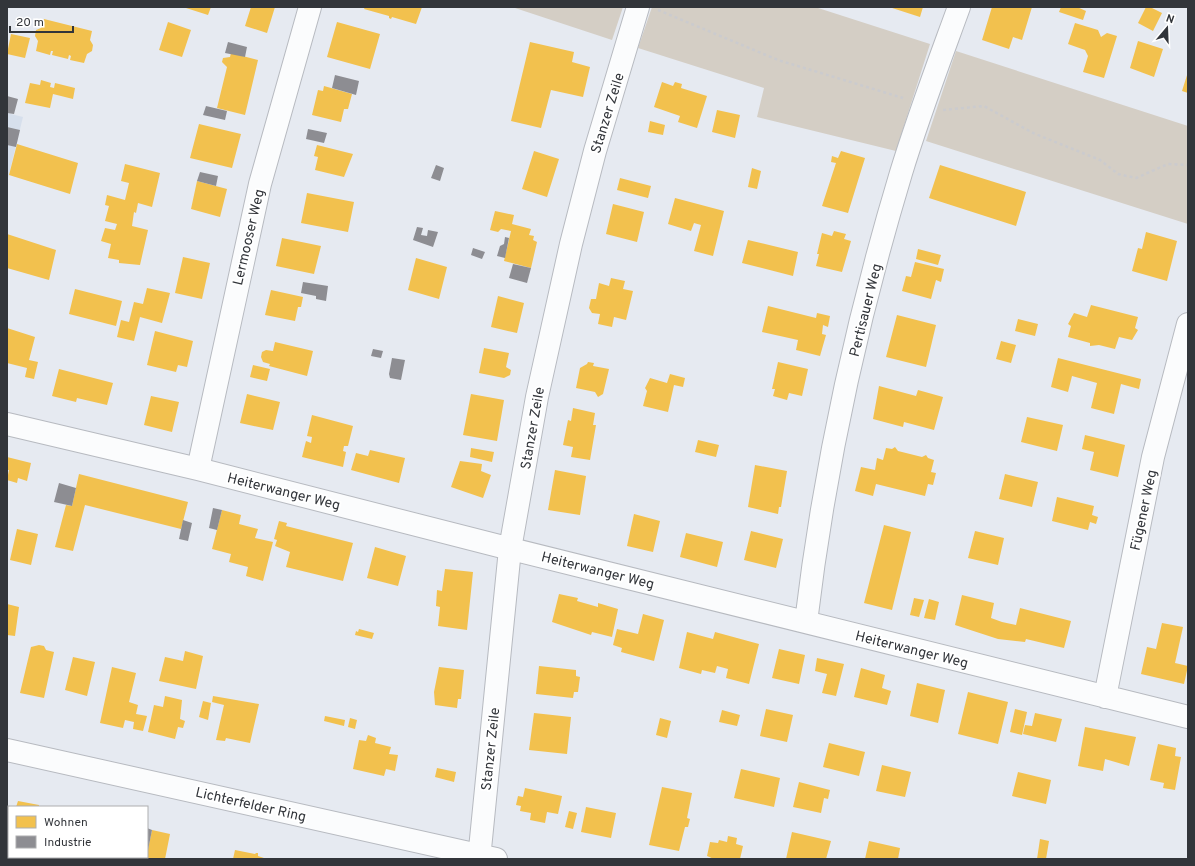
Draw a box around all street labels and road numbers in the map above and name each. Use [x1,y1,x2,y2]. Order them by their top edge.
street label: Stanzer Zeile [588,71,629,156]
street label: Lermooser Weg [230,188,269,287]
street label: Pertisauer Weg [847,262,886,359]
street label: Stanzer Zeile [518,386,549,471]
street label: Fügener Weg [1128,468,1161,552]
street label: Heiterwanger Weg [225,470,342,515]
street label: Heiterwanger Weg [539,549,656,594]
street label: Heiterwanger Weg [853,628,970,673]
street label: Stanzer Zeile [479,707,504,791]
street label: Lichterfelder Ring [194,784,308,826]

